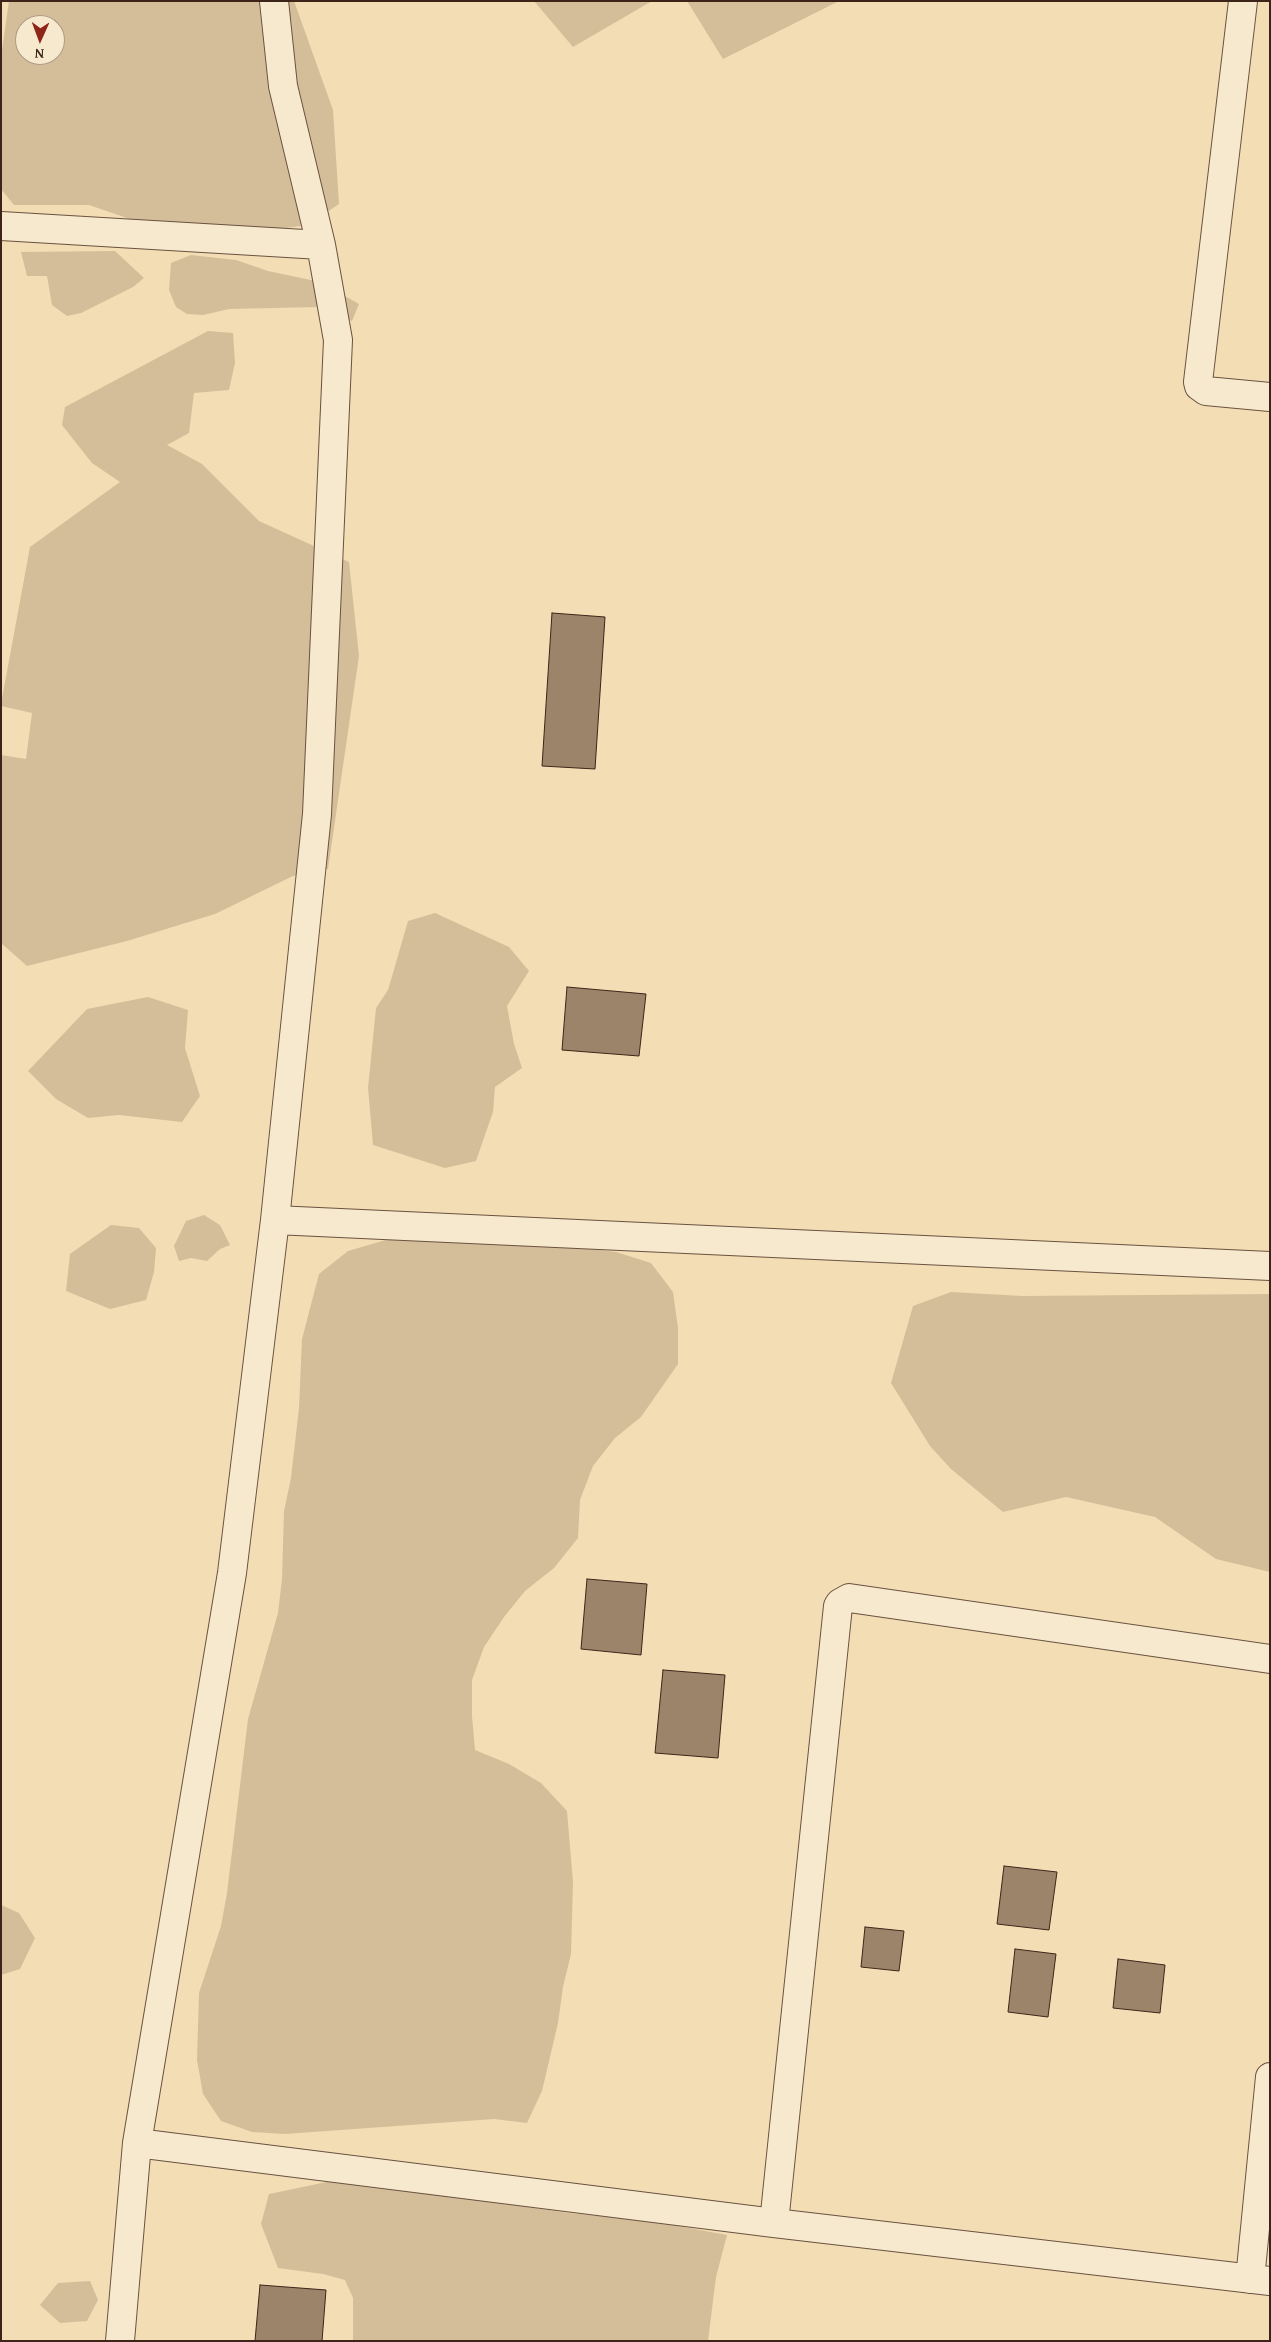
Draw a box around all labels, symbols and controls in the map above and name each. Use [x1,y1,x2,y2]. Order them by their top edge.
north arrow [15,15,65,65]
text: N [34,44,45,64]

